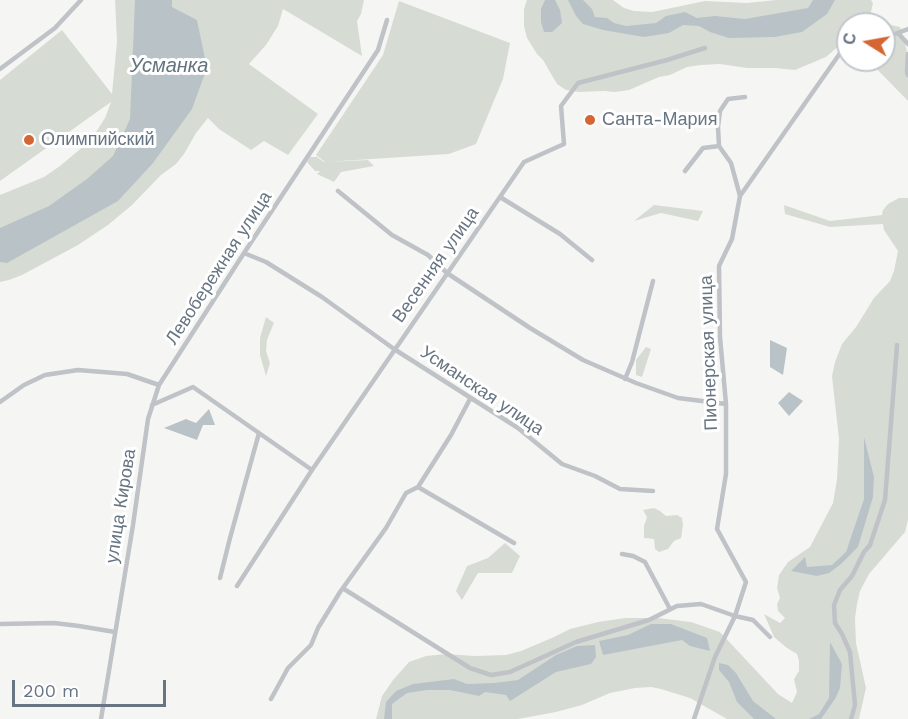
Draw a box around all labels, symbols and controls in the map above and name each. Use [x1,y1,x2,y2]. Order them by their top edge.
north arrow [836,12,896,72]
text: С [839,31,860,46]
water label: Усманка [130,54,208,78]
place label: Санта-Мария [602,109,717,131]
marker: Санта-Мария [583,113,597,127]
place label: Олимпийский [41,129,155,151]
marker: Олимпийский [22,133,36,147]
street label: Левобережная улица [161,187,277,349]
street label: Весенняя улица [388,203,484,327]
street label: Пионерская улица [695,275,723,431]
street label: Усманская улица [416,342,548,440]
street label: улица Кирова [101,447,141,565]
scale bar [15,668,170,706]
text: 200 m [23,680,79,701]

